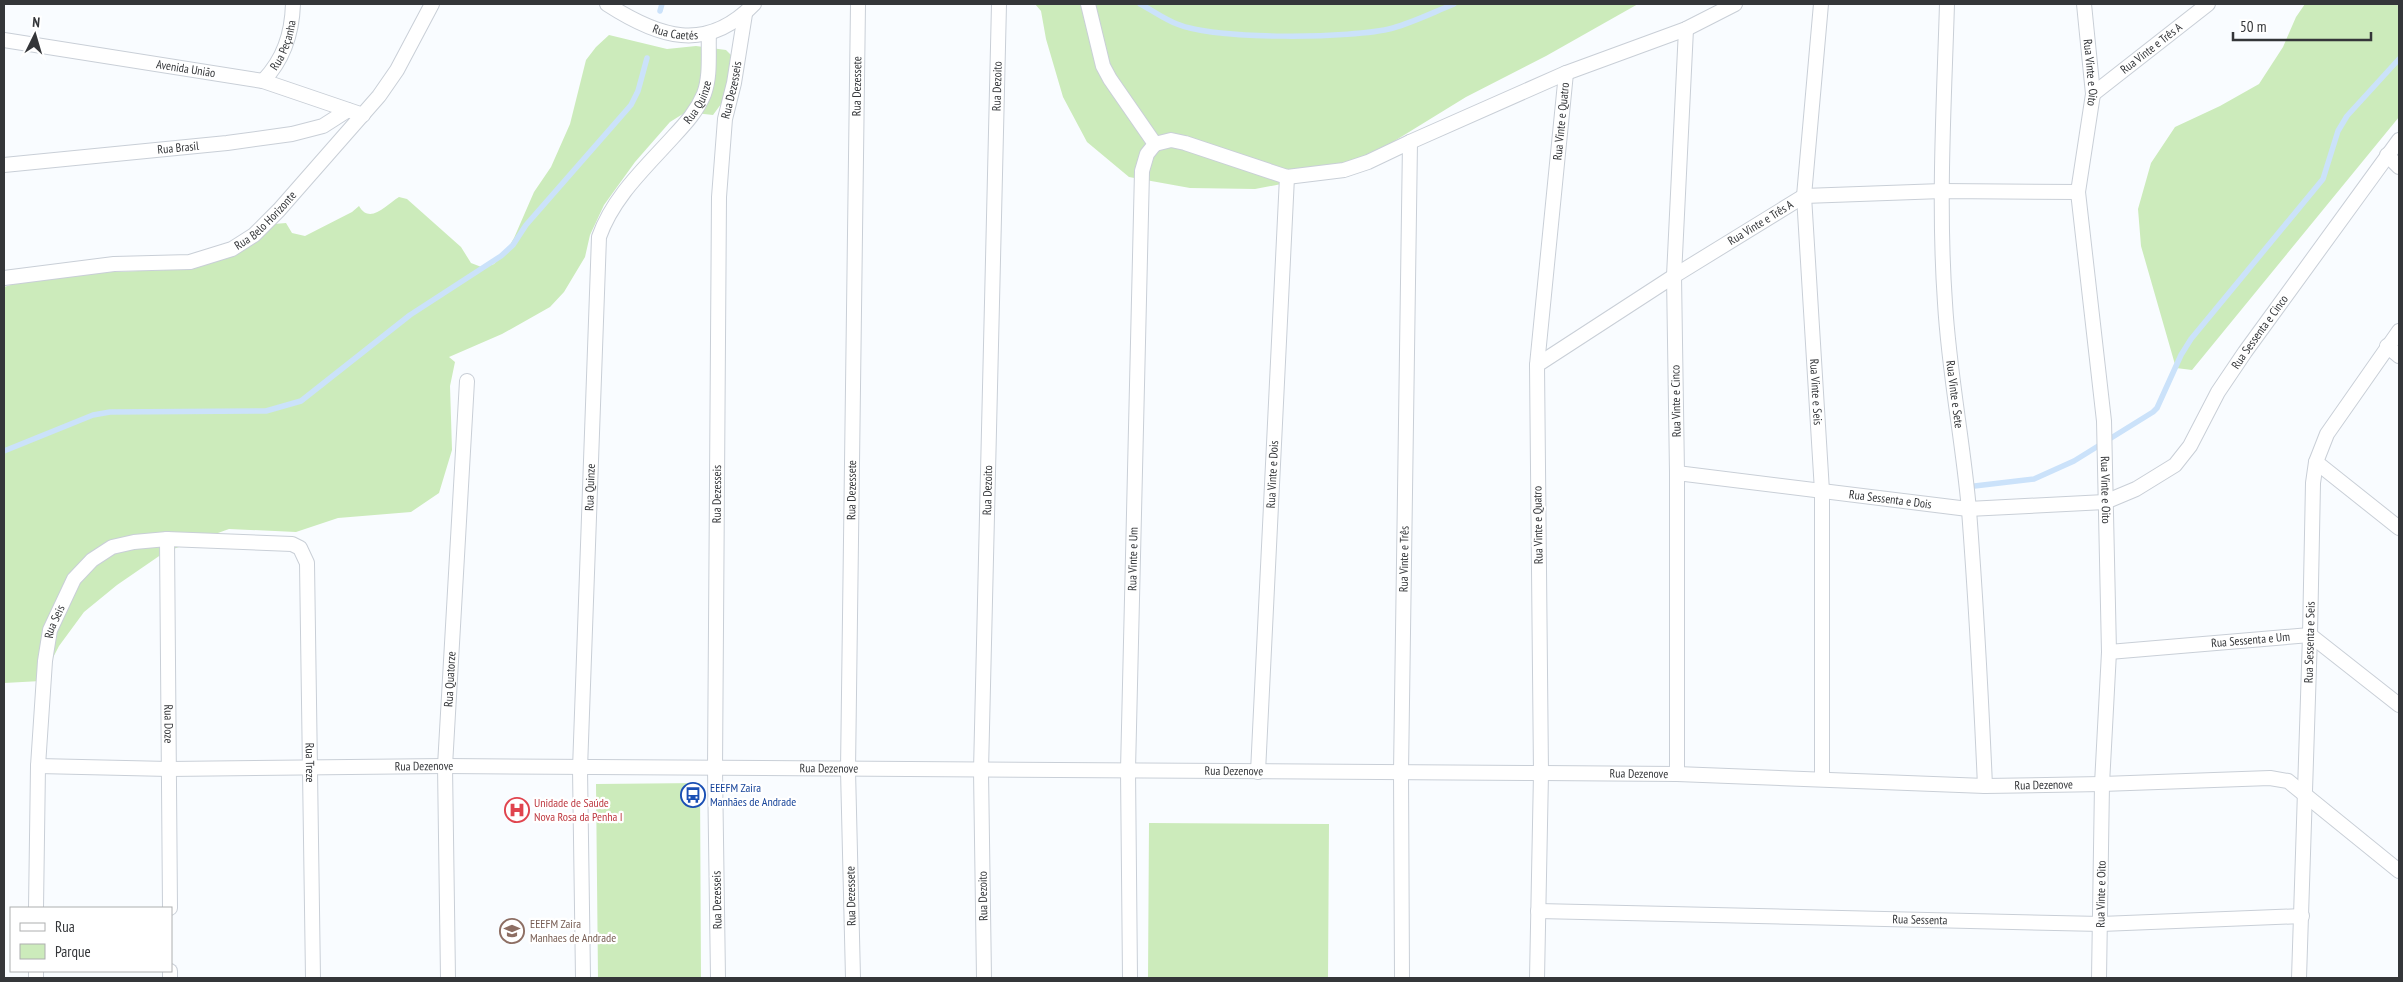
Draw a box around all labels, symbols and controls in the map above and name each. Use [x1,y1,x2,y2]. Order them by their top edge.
north arrow [10,10,60,60]
scale bar [2233,10,2370,42]
text: N [32,13,41,31]
text: 50 m [2240,17,2266,36]
street label: Rua Peçanha [266,19,299,73]
street label: Rua Vinte e Três A [2117,19,2185,77]
street label: Rua Caetés [651,21,698,42]
street label: Rua Vinte e Oito [2081,38,2101,107]
street label: Avenida União [155,56,216,80]
street label: Rua Dezessete [849,56,864,116]
street label: Rua Dezesseis [717,60,744,120]
street label: Rua Dezoito [988,61,1005,111]
street label: Rua Quinze [680,79,714,127]
street label: Rua Vinte e Quatro [1549,82,1572,161]
street label: Rua Brasil [157,138,200,157]
street label: Rua Belo Horizonte [231,188,299,253]
street label: Rua Vinte e Três A [1725,196,1796,248]
street label: Rua Sessenta e Cinco [2228,292,2291,372]
street label: Rua Vinte e Seis [1807,358,1826,426]
street label: Rua Vinte e Sete [1943,360,1967,429]
street label: Rua Vinte e Cinco [1667,365,1684,437]
street label: Rua Vinte e Dois [1263,440,1281,509]
street label: Rua Vinte e Oito [2098,456,2114,524]
street label: Rua Dezessete [843,460,859,520]
street label: Rua Quinze [581,463,598,511]
street label: Rua Dezesseis [709,465,724,523]
street label: Rua Dezoito [979,465,995,515]
street label: Rua Vinte e Quatro [1529,486,1546,564]
street label: Rua Sessenta e Dois [1848,486,1933,511]
street label: Rua Vinte e Três [1396,526,1412,592]
street label: Rua Vinte e Um [1124,527,1141,591]
street label: Rua Sessenta e Seis [2300,601,2318,683]
street label: Rua Seis [41,602,68,639]
street label: Rua Sessenta e Um [2210,629,2291,650]
street label: Rua Quatorze [440,651,459,707]
street label: Rua Doze [161,704,177,744]
street label: Rua Treze [303,743,318,783]
street label: Rua Dezenove [395,758,453,774]
street label: Rua Dezenove [800,760,858,776]
street label: Rua Dezenove [1205,763,1263,778]
street label: Rua Dezenove [1610,766,1668,781]
street label: Rua Dezenove [2014,776,2073,792]
place label: EEEFM Zaira Manhães de Andrade [710,780,796,809]
bus stop icon: EEEFM Zaira Manhães de Andrade [680,782,706,808]
place label: Unidade de Saúde Nova Rosa da Penha I [534,795,623,824]
hospital icon: Unidade de Saúde Nova Rosa da Penha I [504,797,530,823]
street label: Rua Vinte e Oito [2092,860,2109,928]
street label: Rua Dezessete [842,866,859,926]
street label: Rua Dezesseis [708,871,725,929]
street label: Rua Dezoito [975,871,990,921]
legend [10,907,172,972]
street label: Rua Sessenta [1892,911,1948,927]
place label: EEEFM Zaira Manhaes de Andrade [530,916,616,945]
text: Rua [55,917,75,936]
school or university icon: EEEFM Zaira Manhaes de Andrade [499,918,525,944]
text: Parque [55,942,91,961]

